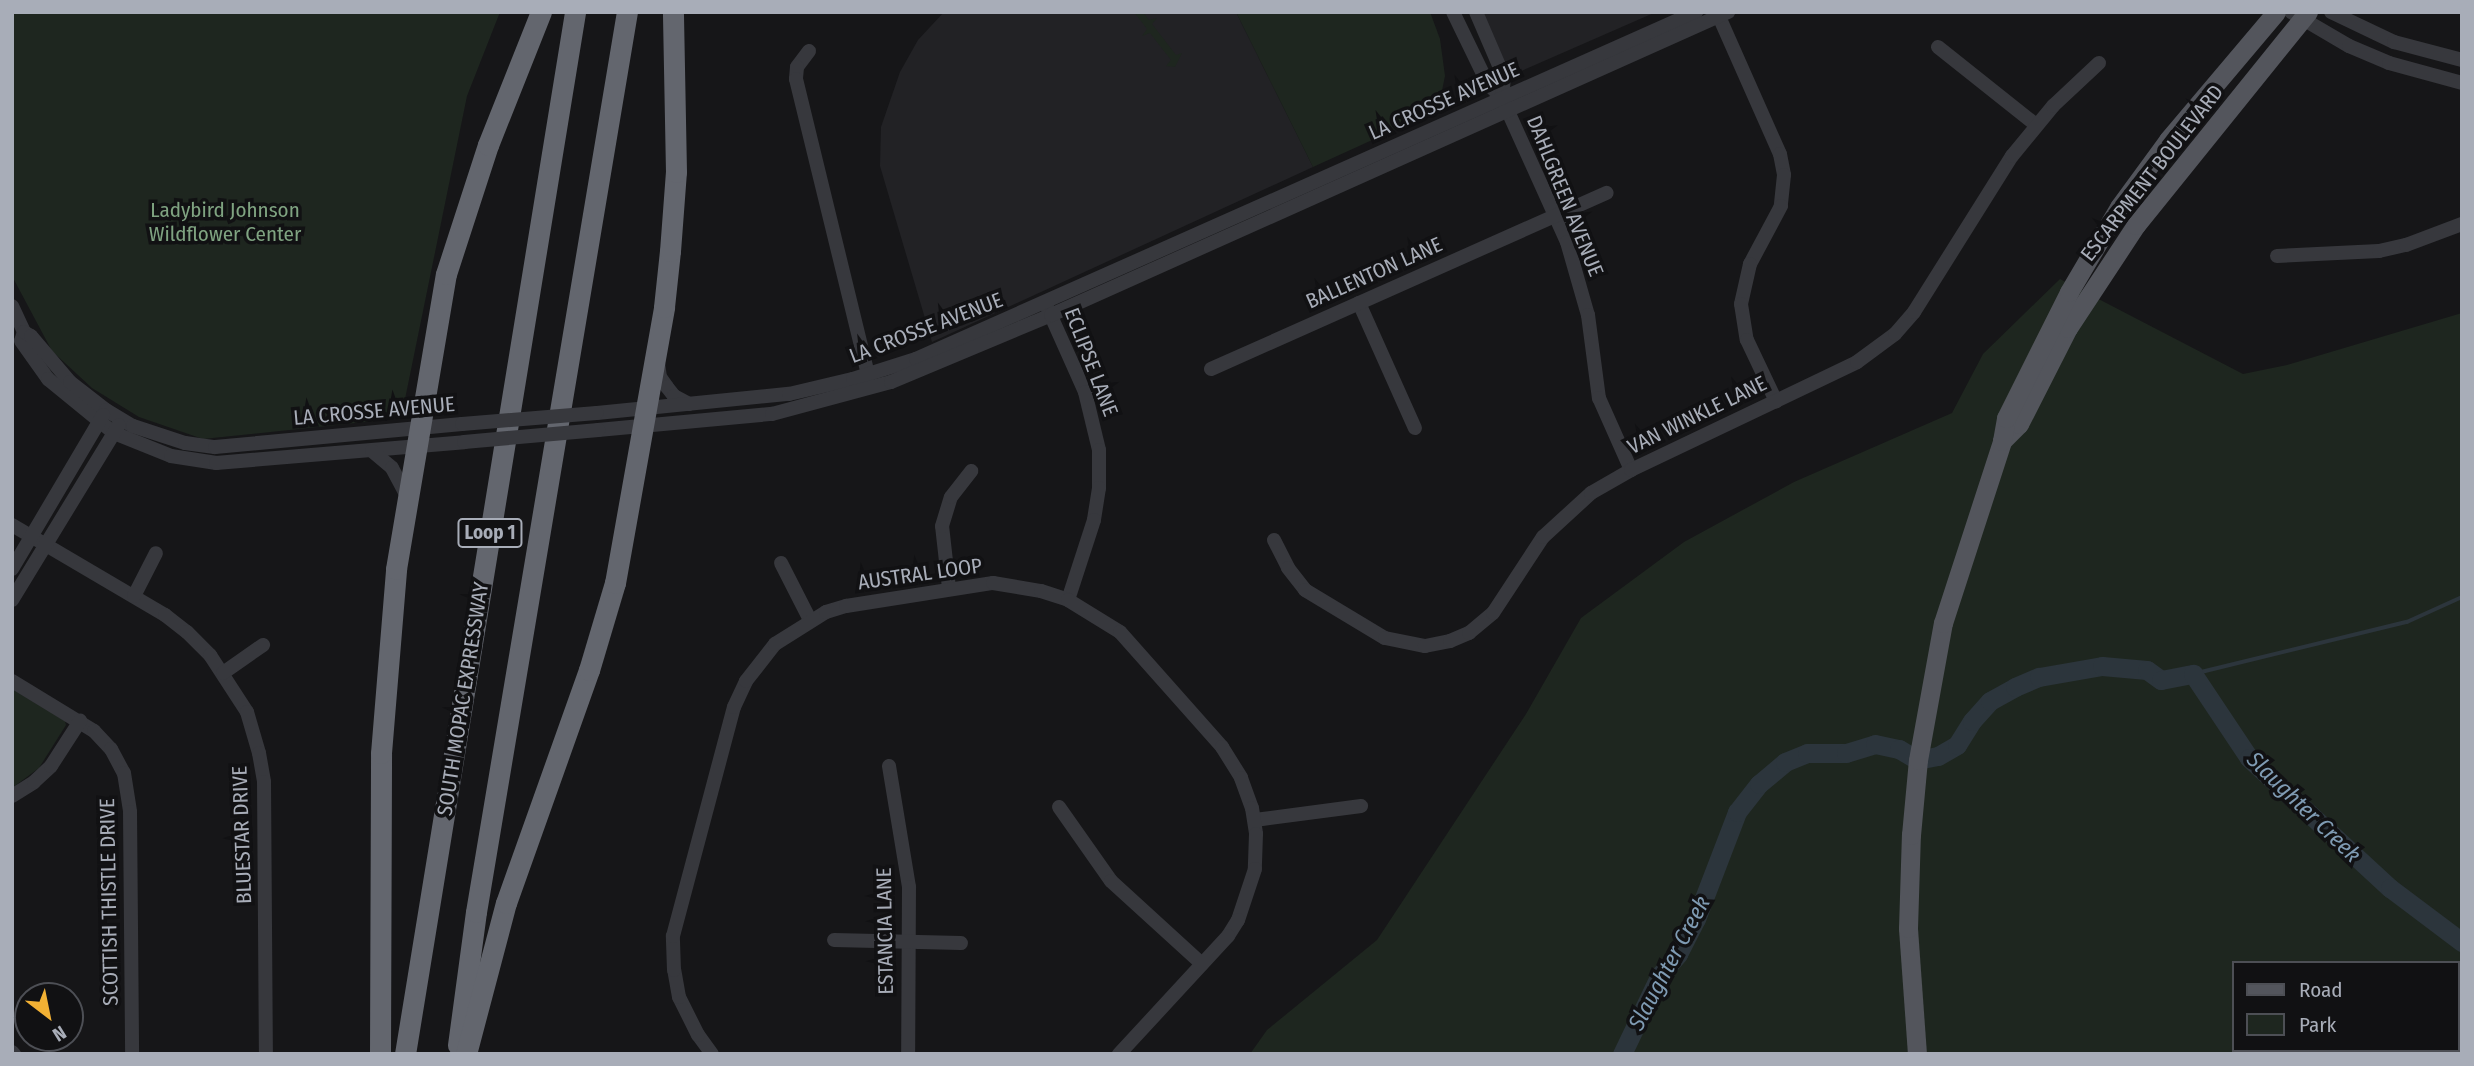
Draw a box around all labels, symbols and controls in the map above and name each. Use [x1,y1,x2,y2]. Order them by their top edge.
street label: LA CROSSE AVENUE [1365,57,1523,145]
street label: ESCARPMENT BOULEVARD [2075,80,2229,266]
street label: DAHLGREEN AVENUE [1521,112,1609,280]
park label: Ladybird Johnson Wildflower Center [149,197,301,247]
street label: BALLENTON LANE [1302,232,1446,314]
street label: LA CROSSE AVENUE [846,287,1006,369]
street label: ECLIPSE LANE [1059,304,1123,420]
street label: VAN WINKLE LANE [1624,371,1770,459]
street label: LA CROSSE AVENUE [292,391,456,431]
road number: Loop 1 [457,518,523,548]
street label: AUSTRAL LOOP [856,553,984,595]
street label: SOUTH MOPAC EXPRESSWAY [432,580,494,818]
water label: Slaughter Creek [2241,746,2367,868]
street label: BLUESTAR DRIVE [227,766,257,904]
street label: SCOTTISH THISTLE DRIVE [95,798,123,1006]
street label: ESTANCIA LANE [871,867,899,995]
water label: Slaughter Creek [1622,891,1716,1035]
legend [2232,961,2460,1052]
text: Road [2299,977,2343,1003]
north arrow [14,982,84,1052]
text: Park [2299,1012,2336,1038]
text: N [48,1021,70,1046]

